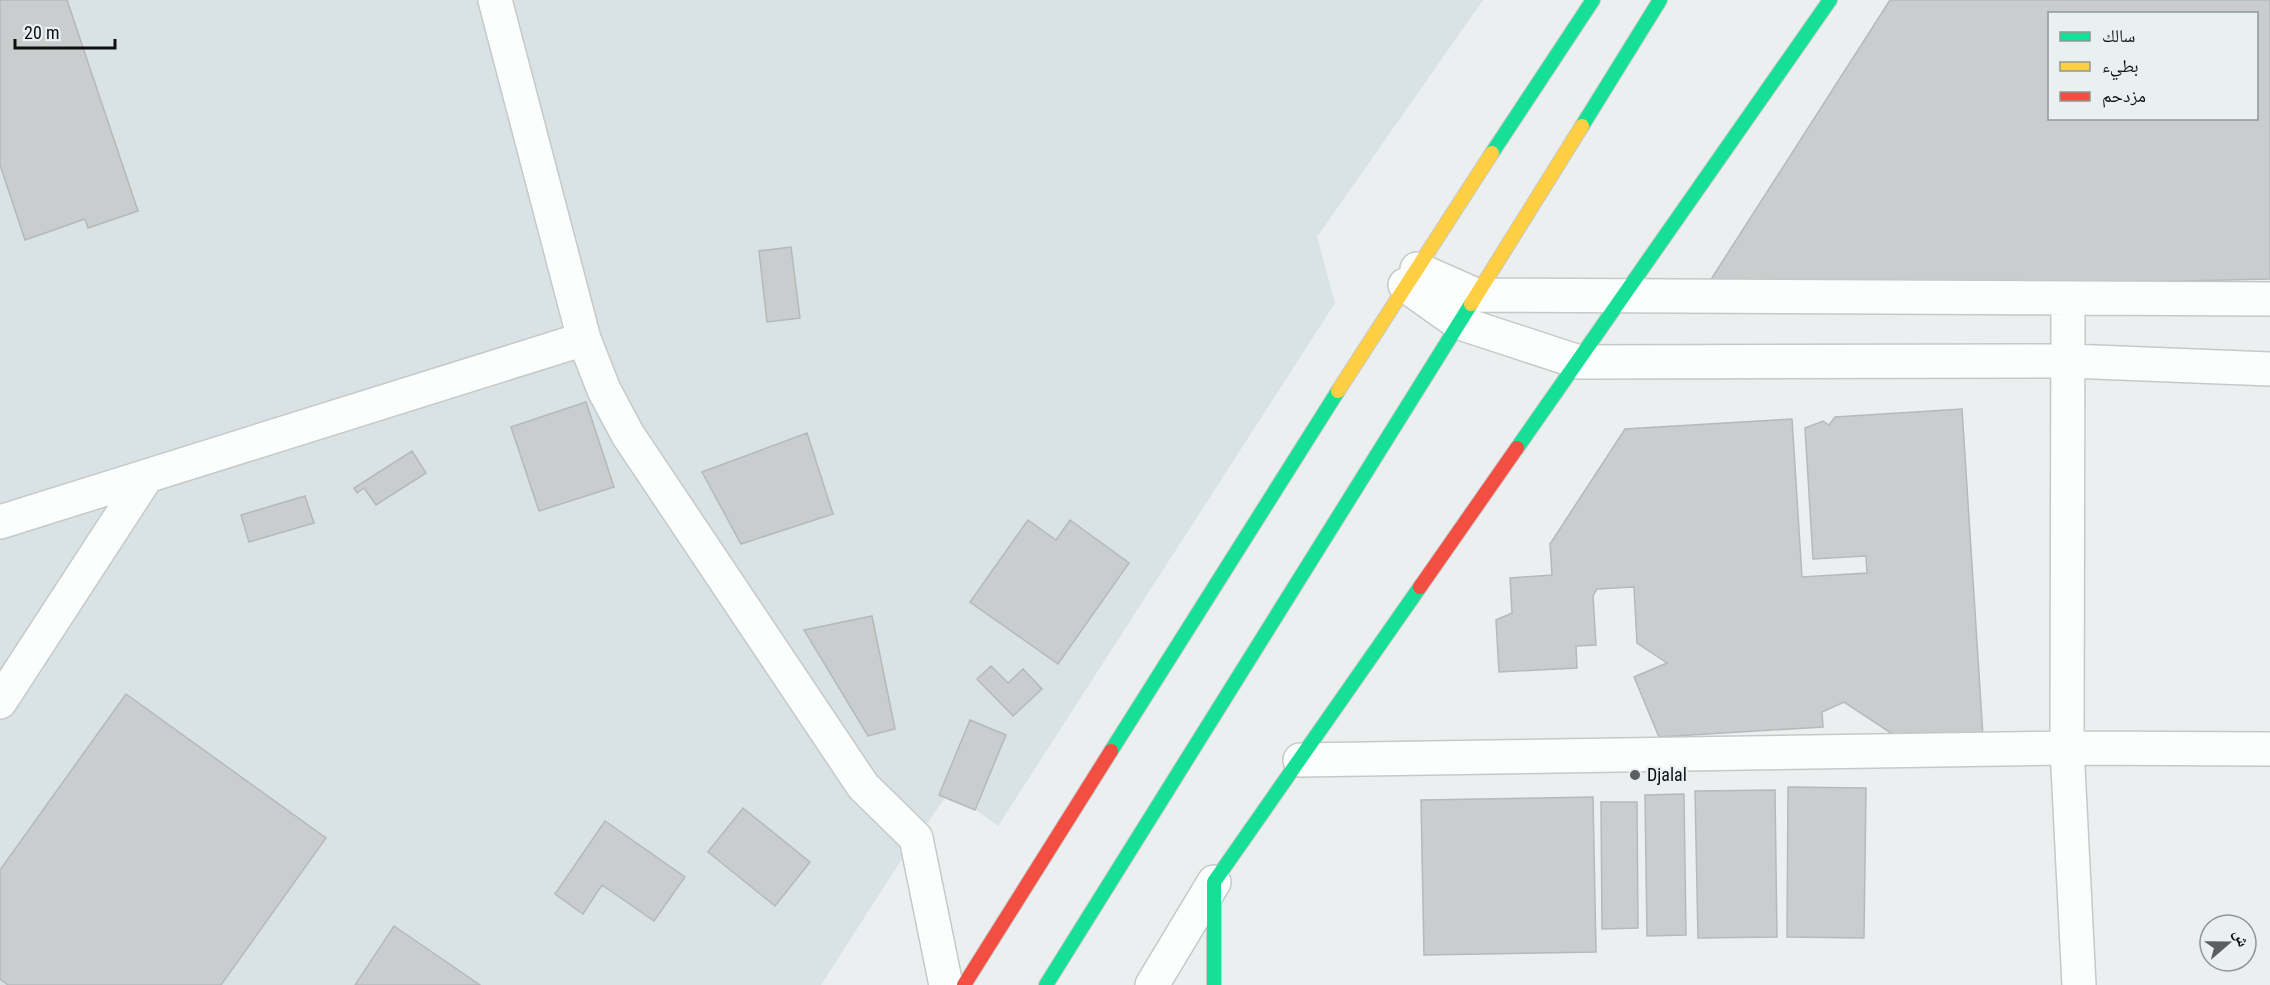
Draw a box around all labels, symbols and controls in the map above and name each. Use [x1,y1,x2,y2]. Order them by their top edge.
scale bar [15,12,116,50]
legend [2048,12,2258,120]
text: 20 m [24,22,59,43]
text: سالك [2102,25,2135,46]
text: بطيء [2102,55,2139,81]
text: مزدحم [2102,85,2146,108]
place label: Djalal [1647,764,1687,785]
marker: Djalal [1628,768,1642,782]
north arrow [2198,913,2258,973]
text: ش [2230,927,2253,949]

